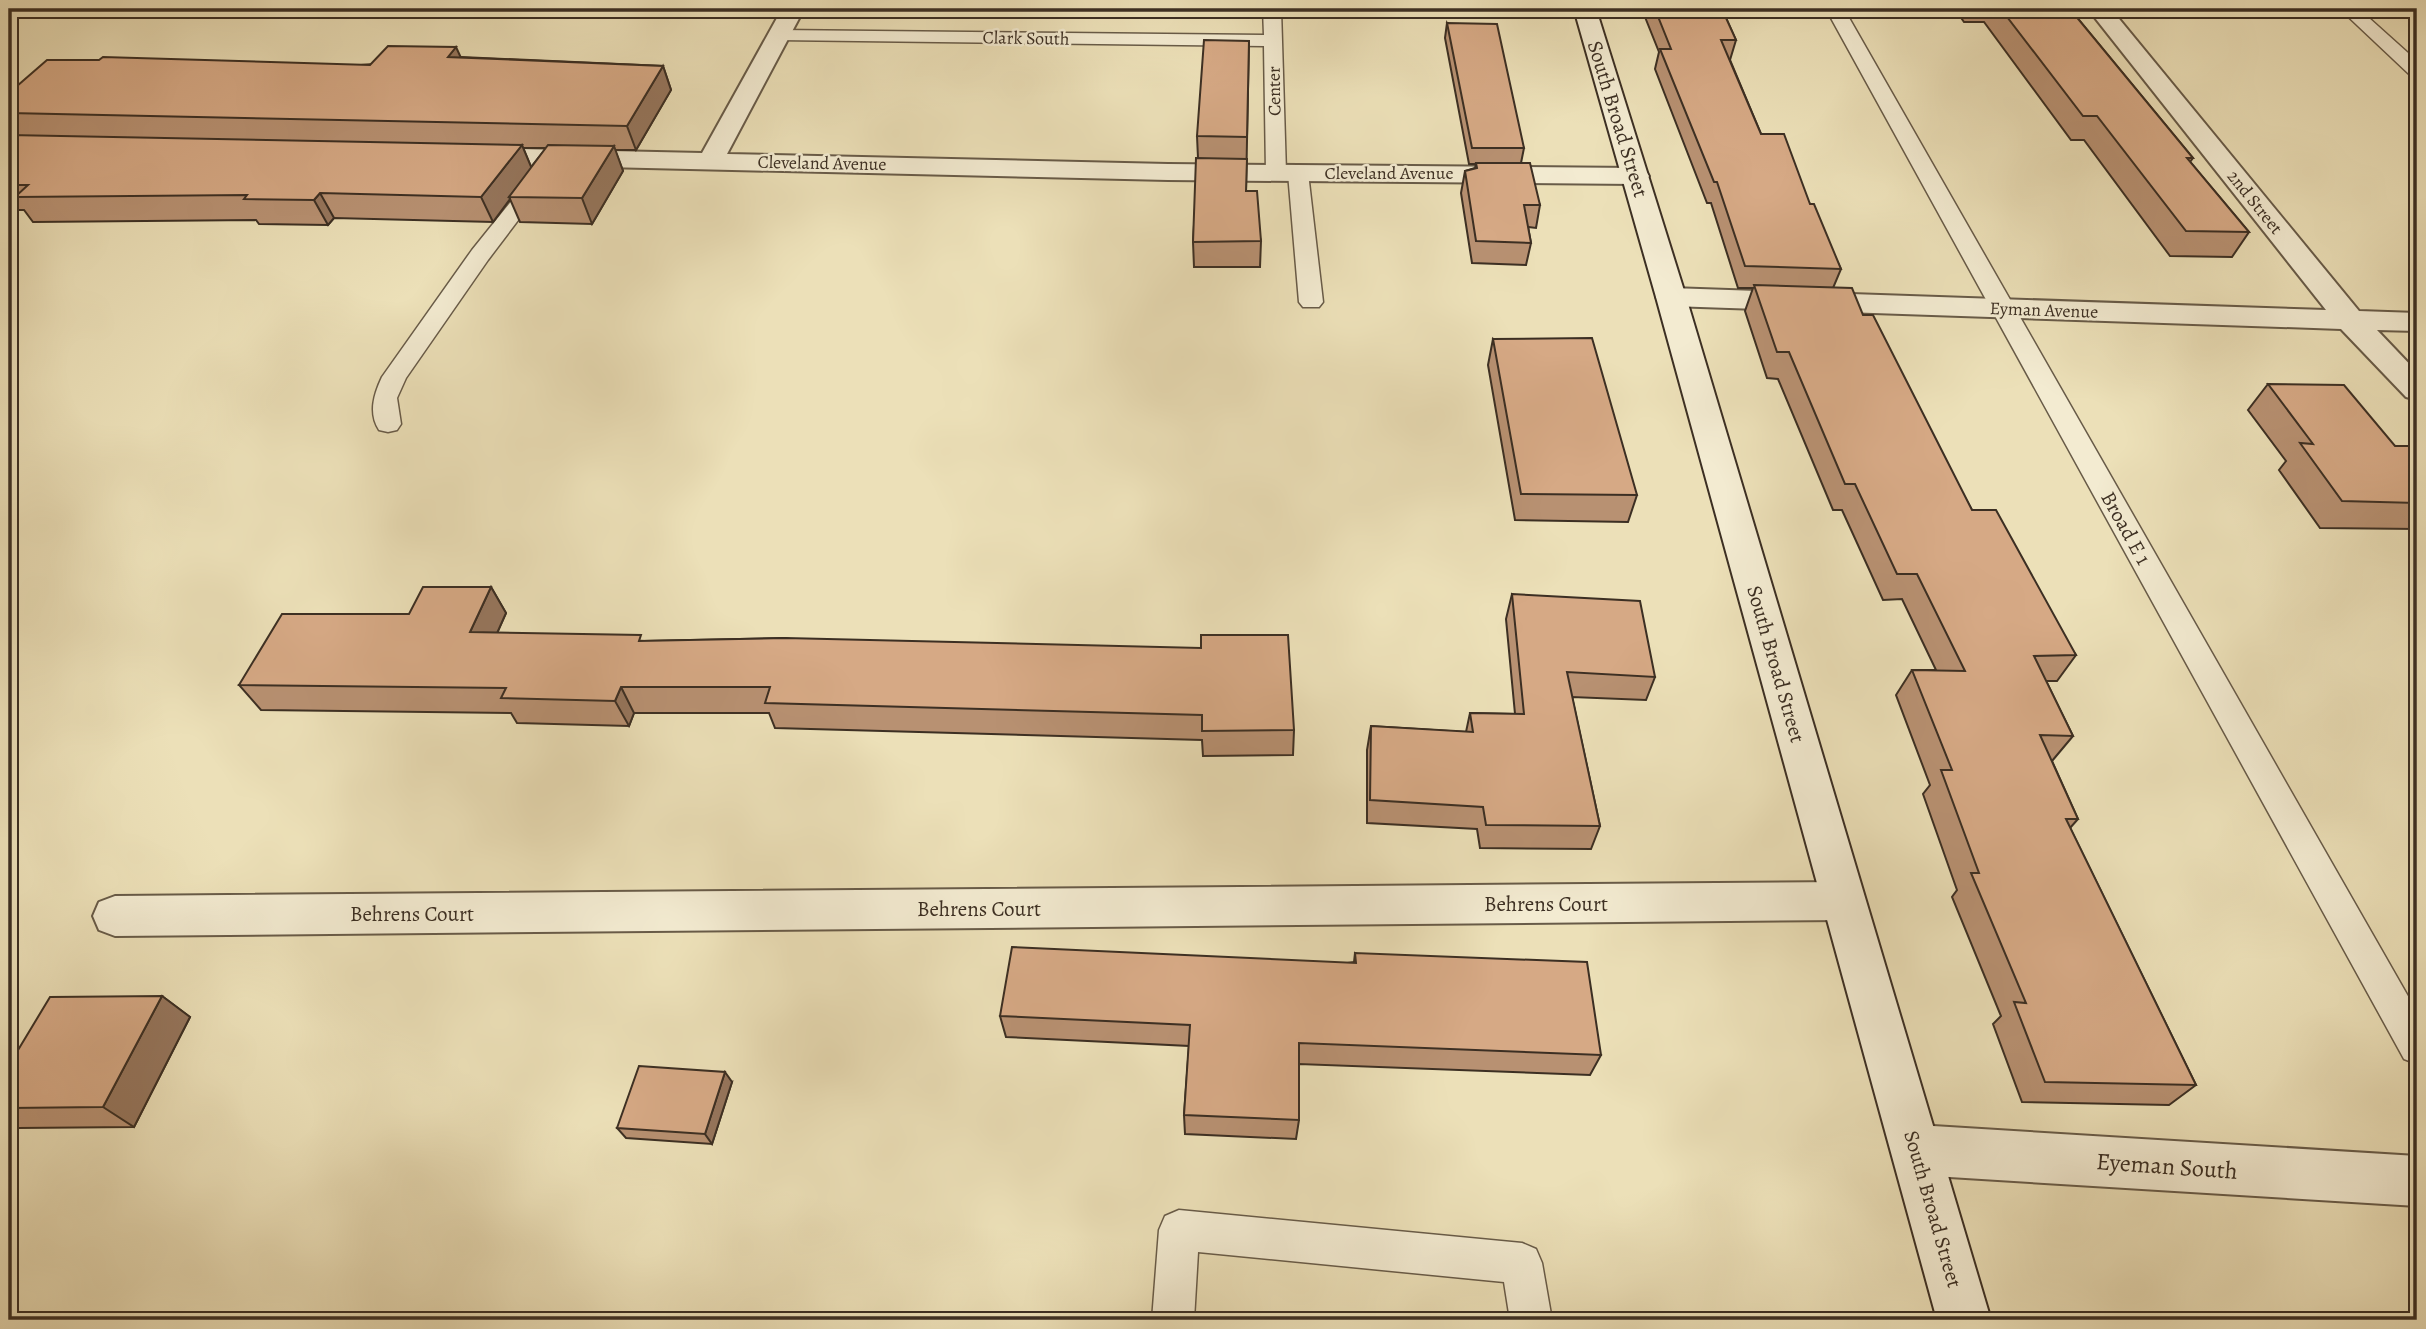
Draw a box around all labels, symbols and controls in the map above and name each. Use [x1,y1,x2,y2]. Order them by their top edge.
street label: Clark South [982,25,1070,51]
street label: South Broad Street [1581,37,1655,201]
street label: Center [1262,66,1286,116]
street label: Cleveland Avenue [757,150,887,176]
street label: Cleveland Avenue [1325,161,1454,185]
street label: 2nd Street [2222,165,2288,239]
street label: Eyman Avenue [1989,296,2099,324]
street label: Broad E 1 [2094,486,2158,570]
street label: South Broad Street [1740,582,1812,746]
street label: Behrens Court [1484,890,1608,918]
street label: Behrens Court [917,895,1041,923]
street label: Behrens Court [350,900,474,928]
street label: South Broad Street [1897,1127,1969,1291]
street label: Eyeman South [2095,1145,2239,1187]

